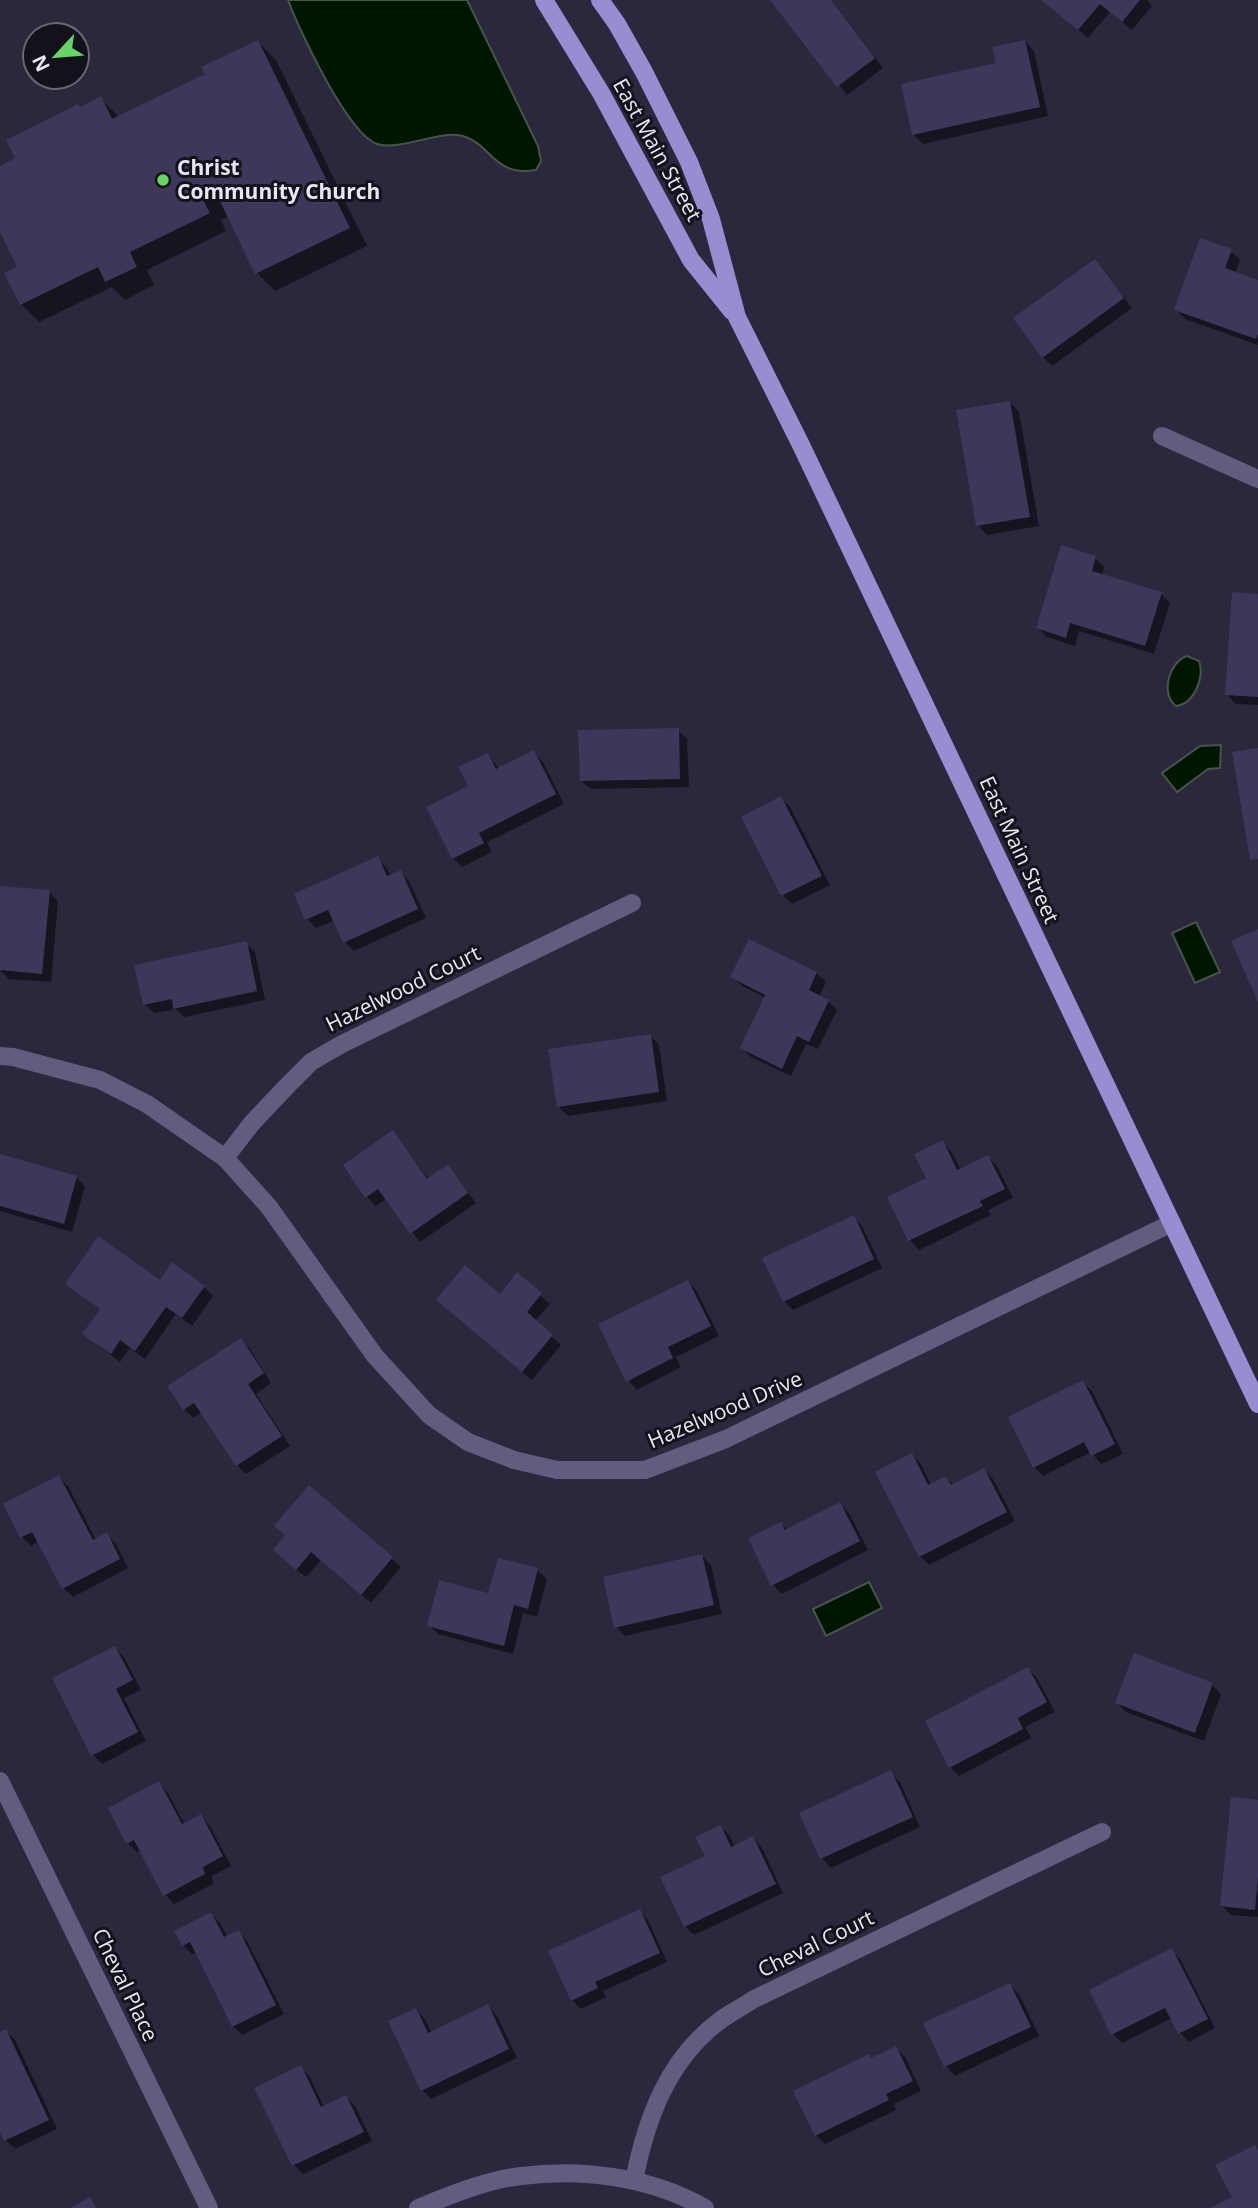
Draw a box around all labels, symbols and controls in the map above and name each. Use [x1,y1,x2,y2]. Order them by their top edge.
north arrow [21,21,91,91]
text: N [26,51,56,76]
street label: East Main Street [607,73,709,226]
place label: Christ Community Church [177,153,380,205]
marker: Christ Community Church [155,172,171,188]
street label: East Main Street [974,772,1066,928]
street label: Hazelwood Court [321,939,485,1038]
street label: Hazelwood Drive [643,1364,806,1454]
street label: Cheval Court [753,1903,878,1983]
street label: Cheval Place [87,1923,165,2046]

